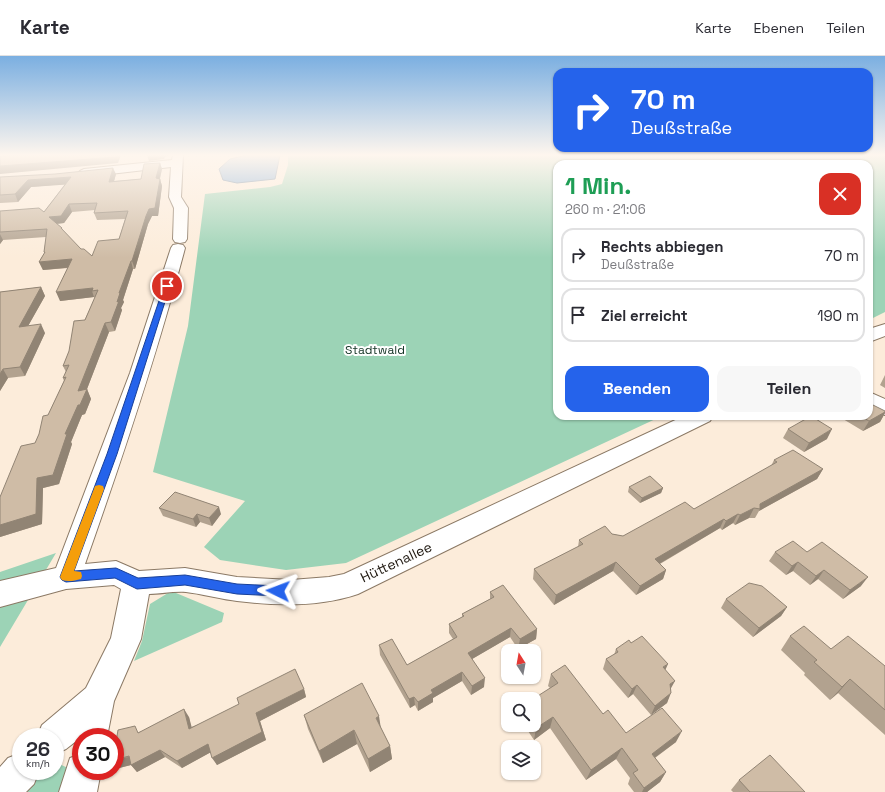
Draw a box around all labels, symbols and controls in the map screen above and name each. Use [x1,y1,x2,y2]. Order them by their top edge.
text: Karte [20,15,70,40]
text: Karte [695,19,732,37]
text: Ebenen [754,19,804,37]
text: Teilen [826,19,865,37]
text: 70 m [631,81,696,117]
icon: right [565,84,617,136]
text: Deußstraße [631,116,732,139]
text: 1 Min. [565,170,631,201]
button: close [819,173,861,215]
text: 260 m · 21:06 [565,201,646,218]
text: Rechts abbiegen [601,237,723,256]
icon: right [567,244,589,266]
text: 70 m [824,246,859,265]
text: Deußstraße [601,256,674,273]
pin [150,269,184,303]
icon: arrive [156,275,178,297]
icon: arrive [567,304,589,326]
text: Ziel erreicht [601,306,688,325]
text: 190 m [817,306,859,325]
park label: Stadtwald [345,342,405,358]
button: Beenden [565,366,709,412]
button: Teilen [717,366,861,412]
street label: Hüttenallee [357,538,435,586]
position arrow [257,570,299,612]
north arrow [501,644,541,684]
map controls [501,644,541,780]
button: search [501,692,541,732]
speed limit sign: 30 [72,728,124,780]
text: 26 [26,736,50,762]
button: layers [501,740,541,780]
text: km/h [26,757,50,770]

